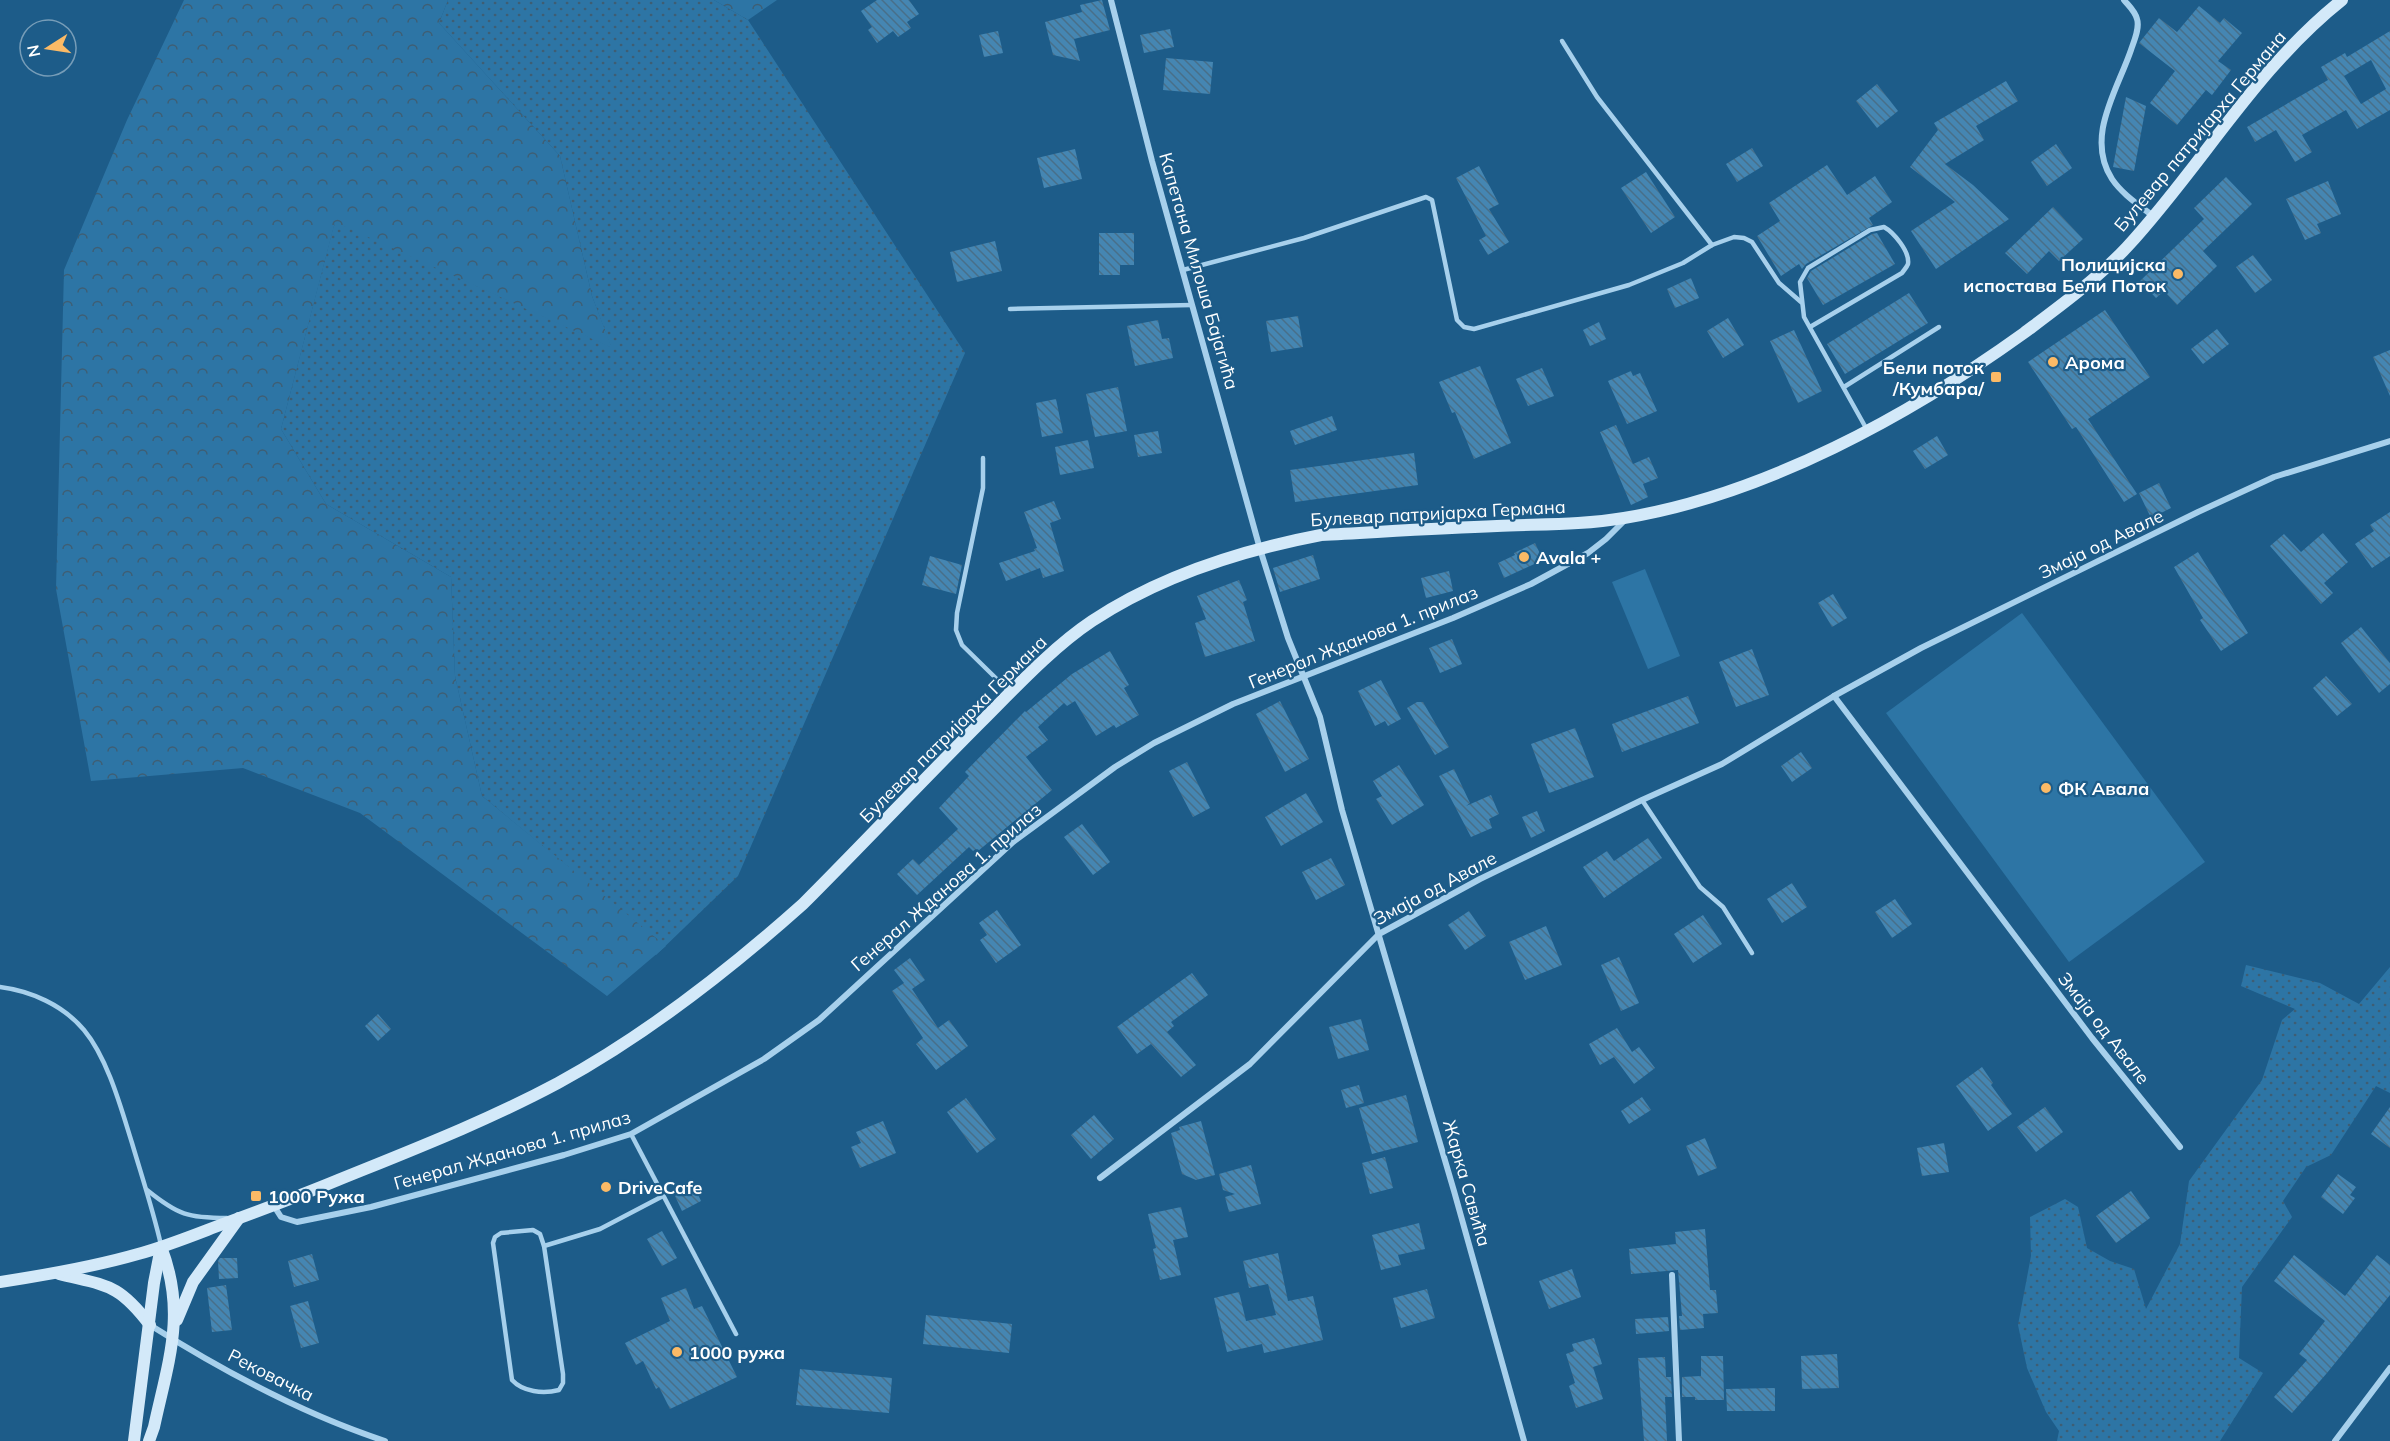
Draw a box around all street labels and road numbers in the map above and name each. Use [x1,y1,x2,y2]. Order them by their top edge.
street label: Булевар патријарха Германа [2109,26,2291,236]
street label: Капетана Милоша Бајагића [1154,150,1244,392]
street label: Булевар патријарха Германа [1310,495,1566,531]
street label: Змаја од Авале [2035,504,2167,584]
street label: Генерал Жданова 1. прилаз [1245,580,1481,694]
street label: Булевар патријарха Германа [855,631,1051,827]
street label: Генерал Жданова 1. прилаз [846,798,1046,976]
street label: Змаја од Авале [1370,846,1500,930]
street label: Змаја од Авале [2053,967,2155,1089]
street label: Генерал Жданова 1. прилаз [391,1105,633,1195]
street label: Жарка Савића [1438,1117,1496,1249]
street label: Рековачка [224,1344,318,1406]

